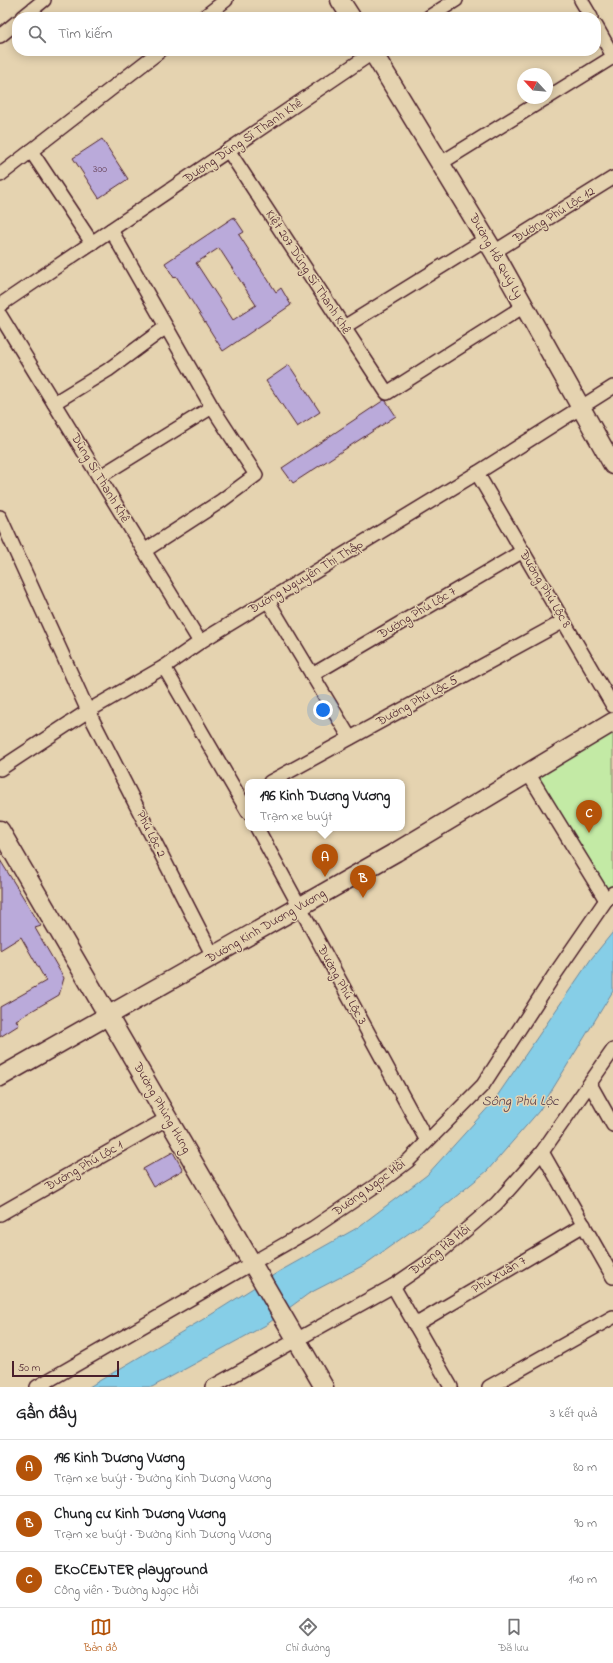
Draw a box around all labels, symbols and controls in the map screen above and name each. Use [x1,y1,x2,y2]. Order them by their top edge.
search box [12,12,601,56]
icon: search [26,23,48,45]
text: Tìm kiếm [58,23,112,45]
north arrow [517,68,553,104]
street label: Đường Dũng Sĩ Thanh Khê [179,94,307,190]
house number: 300 [93,161,107,177]
street label: Đường Phú Lộc 12 [508,182,600,249]
street label: Kiệt 207 Dũng Sĩ Thanh Khê [260,206,356,339]
street label: Đường Hồ Quý Ly [463,209,528,302]
street label: Dũng Sĩ Thanh Khê [64,429,134,527]
street label: Đường Nguyễn Thị Thập [244,535,367,620]
street label: Đường Phú Lộc 8 [513,546,576,632]
street label: Đường Phú Lộc 7 [373,582,461,645]
street label: Đường Phú Lộc 5 [372,671,462,733]
your location [313,700,333,720]
popup [245,779,405,831]
text: 196 Kinh Dương Vương [260,785,390,807]
pin: C [576,800,602,833]
street label: Phú Lộc 2 [131,807,171,861]
text: Trạm xe buýt [260,807,332,826]
pin: A [312,844,338,877]
pin: B [350,865,376,898]
street label: Đường Kinh Dương Vương [202,884,330,969]
street label: Đường Phú Lộc 3 [311,941,372,1029]
street label: Đường Phùng Hưng [127,1058,196,1158]
water label: Sông Phú Lộc [482,1091,559,1112]
street label: Đường Phú Lộc 1 [41,1136,127,1197]
street label: Đường Ngọc Hồi [328,1155,410,1222]
street label: Đường Hà Hồi [405,1220,475,1281]
street label: Phú Xuân 7 [468,1251,530,1299]
scale bar [12,1359,119,1378]
text: 50 m [18,1360,40,1376]
text: Gần đây [16,1401,77,1426]
text: 3 kết quả [550,1404,597,1423]
text: 196 Kinh Dương Vương [54,1447,185,1469]
text: A [25,1458,33,1477]
text: 80 m [573,1458,597,1477]
text: Trạm xe buýt · Đường Kinh Dương Vương [54,1469,271,1488]
text: Chung cư Kinh Dương Vương [54,1503,226,1525]
text: B [25,1514,33,1533]
text: 90 m [574,1514,597,1533]
text: Trạm xe buýt · Đường Kinh Dương Vương [54,1525,271,1544]
text: EKOCENTER playground [54,1559,208,1581]
text: C [25,1570,33,1589]
text: 140 m [569,1570,597,1589]
text: Công viên · Đường Ngọc Hồi [54,1581,199,1600]
tab: Bản đồ [84,1616,117,1656]
tab: Chỉ đường [285,1616,330,1656]
tab: Đã lưu [498,1616,529,1656]

